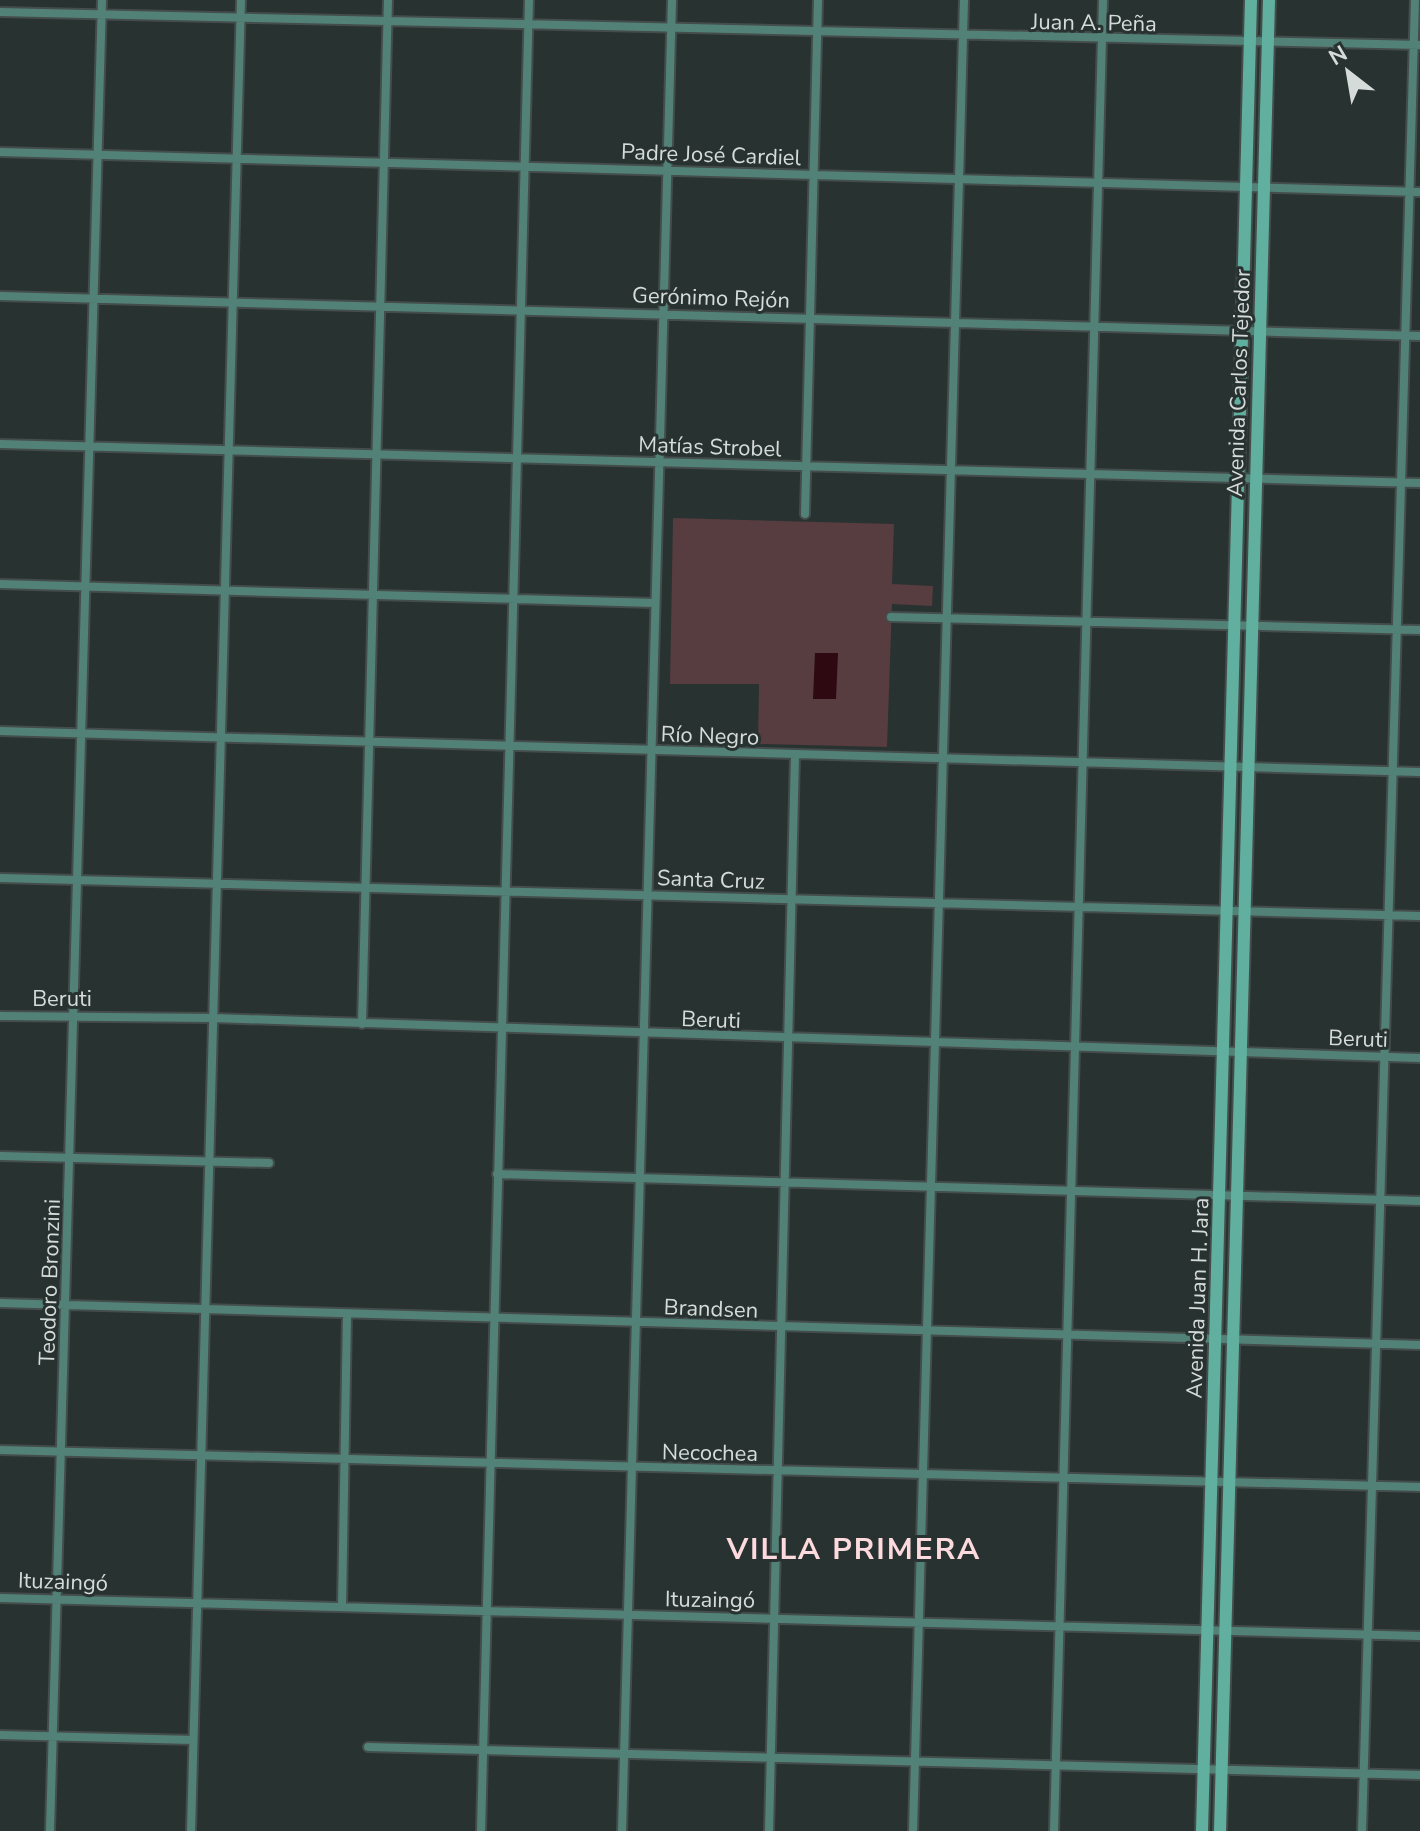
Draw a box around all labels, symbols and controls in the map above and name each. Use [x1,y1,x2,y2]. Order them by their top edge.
street label: Juan A. Peña [1030,7,1157,39]
north arrow [1308,32,1388,112]
text: N [1323,39,1353,73]
street label: Padre José Cardiel [620,137,802,173]
street label: Avenida Carlos Tejedor [1220,268,1258,498]
street label: Gerónimo Rejón [631,280,790,316]
street label: Matías Strobel [638,430,783,465]
street label: Río Negro [660,719,760,753]
street label: Santa Cruz [657,863,765,897]
street label: Beruti [32,984,92,1014]
street label: Beruti [681,1004,741,1036]
street label: Beruti [1328,1023,1388,1055]
street label: Avenida Juan H. Jara [1180,1197,1216,1399]
street label: Teodoro Bronzini [32,1198,68,1366]
street label: Brandsen [663,1292,759,1326]
street label: Necochea [662,1437,758,1469]
district label: VILLA PRIMERA [726,1529,981,1570]
street label: Ituzaingó [17,1565,109,1599]
street label: Ituzaingó [665,1584,755,1616]

